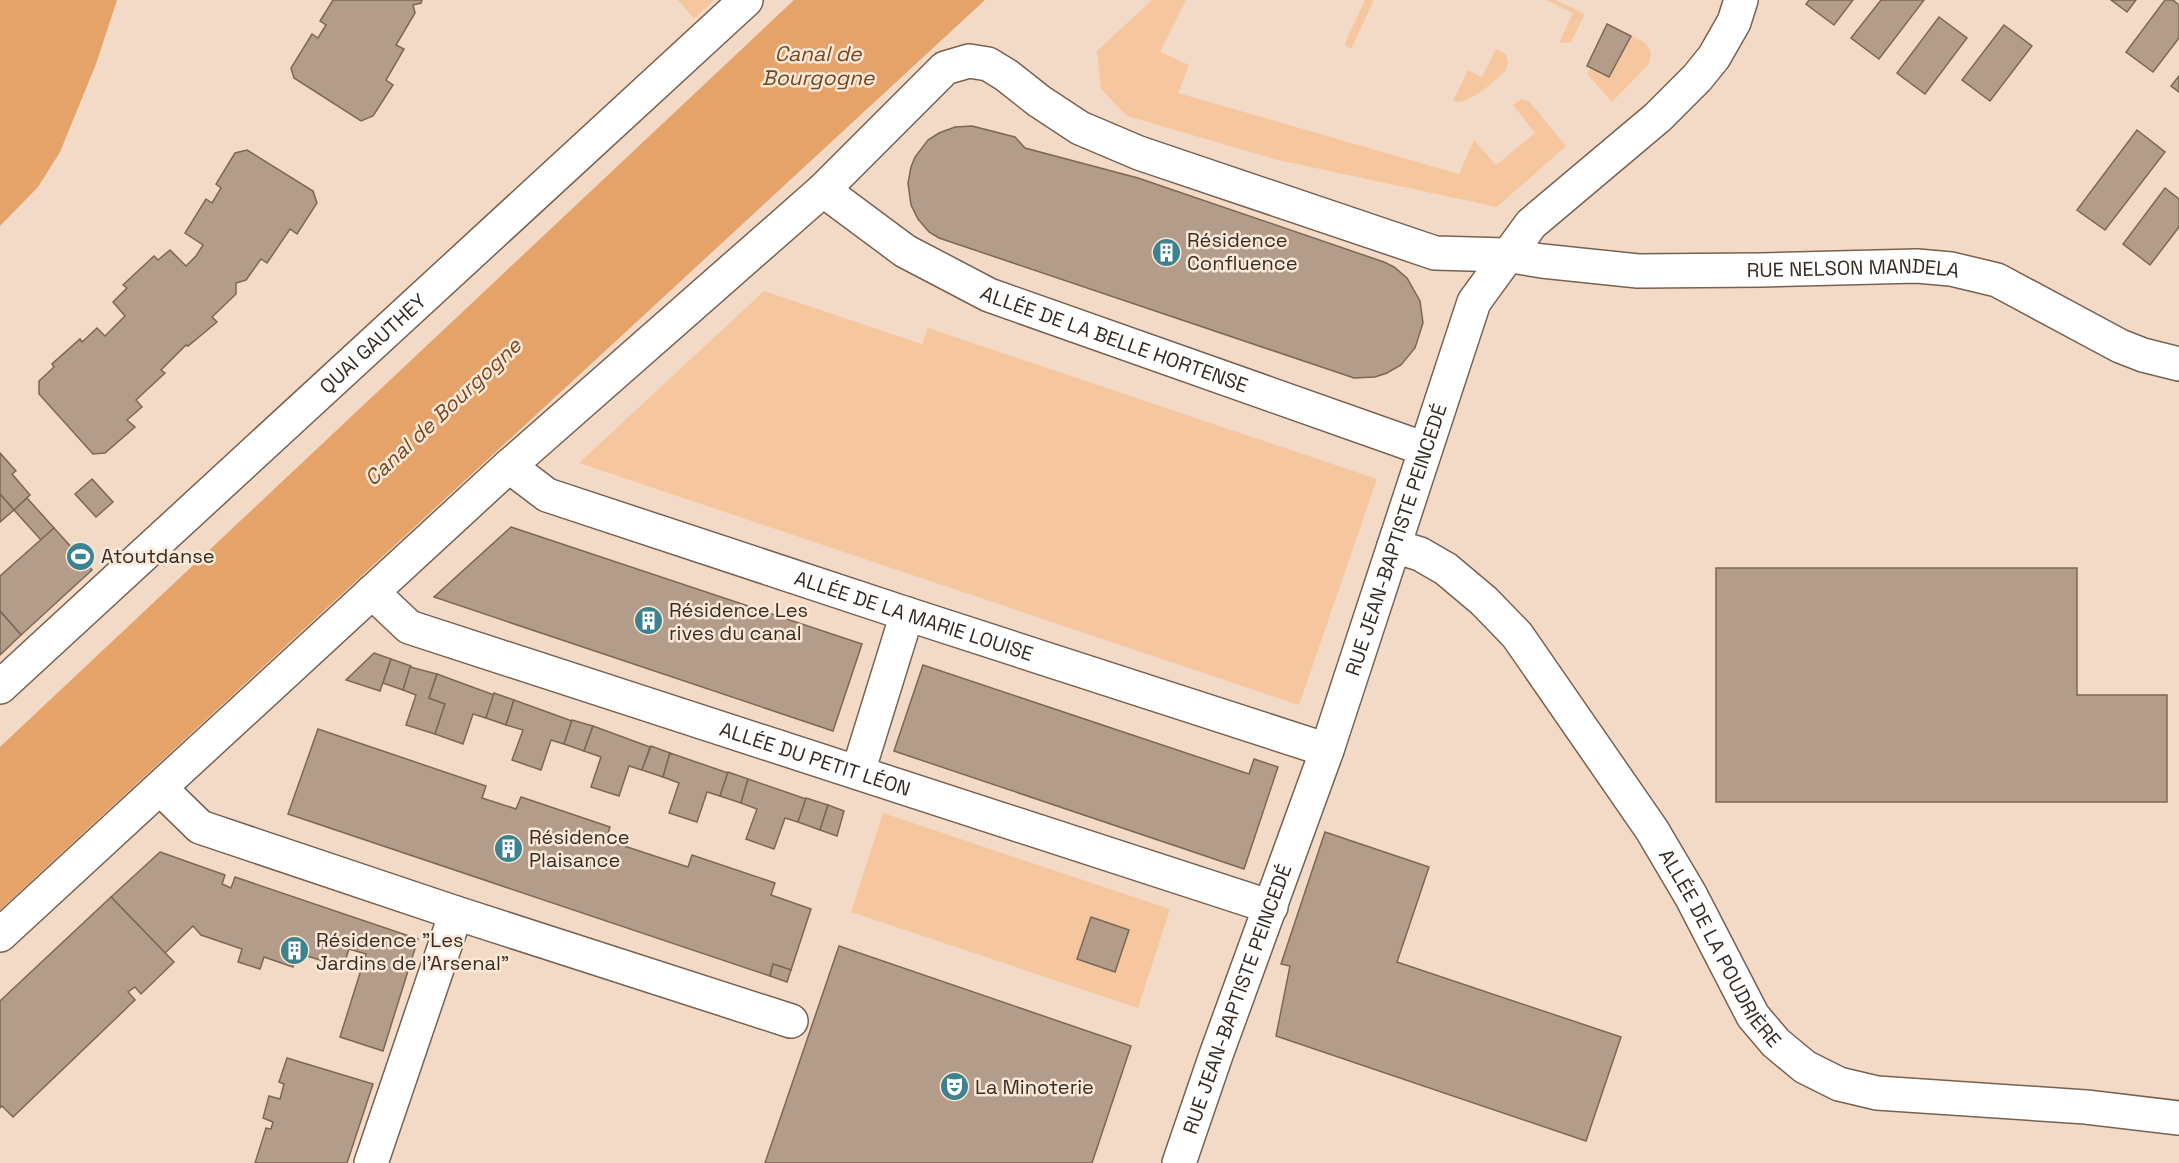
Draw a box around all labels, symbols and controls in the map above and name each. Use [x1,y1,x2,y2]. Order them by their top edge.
water label: Canal de Bourgogne [762,40,876,91]
place label: Résidence Confluence [1187,227,1298,276]
building icon: Résidence Confluence [1150,236,1182,268]
street label: RUE NELSON MANDELA [1747,253,1963,284]
street label: ALLÉE DE LA BELLE HORTENSE [976,280,1252,398]
street label: QUAI GAUTHEY [314,288,432,399]
water label: Canal de Bourgogne [359,331,528,491]
street label: RUE JEAN-BAPTISTE PEINCEDÉ [1339,400,1453,679]
sports icon: Atoutdanse [64,540,96,572]
place label: Atoutdanse [101,543,215,569]
street label: ALLÉE DE LA MARIE LOUISE [791,565,1036,667]
place label: Résidence Les rives du canal [669,597,808,646]
building icon: Résidence Les rives du canal [632,605,664,637]
street label: ALLÉE DU PETIT LÉON [716,716,914,802]
place label: Résidence Plaisance [529,824,630,873]
building icon: Résidence Plaisance [492,832,524,864]
street label: ALLÉE DE LA POUDRIÈRE [1653,844,1787,1053]
street label: RUE JEAN-BAPTISTE PEINCEDÉ [1177,860,1297,1137]
place label: Résidence "Les Jardins de l'Arsenal" [316,927,509,976]
building icon: Résidence "Les Jardins de l'Arsenal" [279,935,311,967]
theatre icon: La Minoterie [938,1071,970,1103]
place label: La Minoterie [975,1074,1094,1100]

